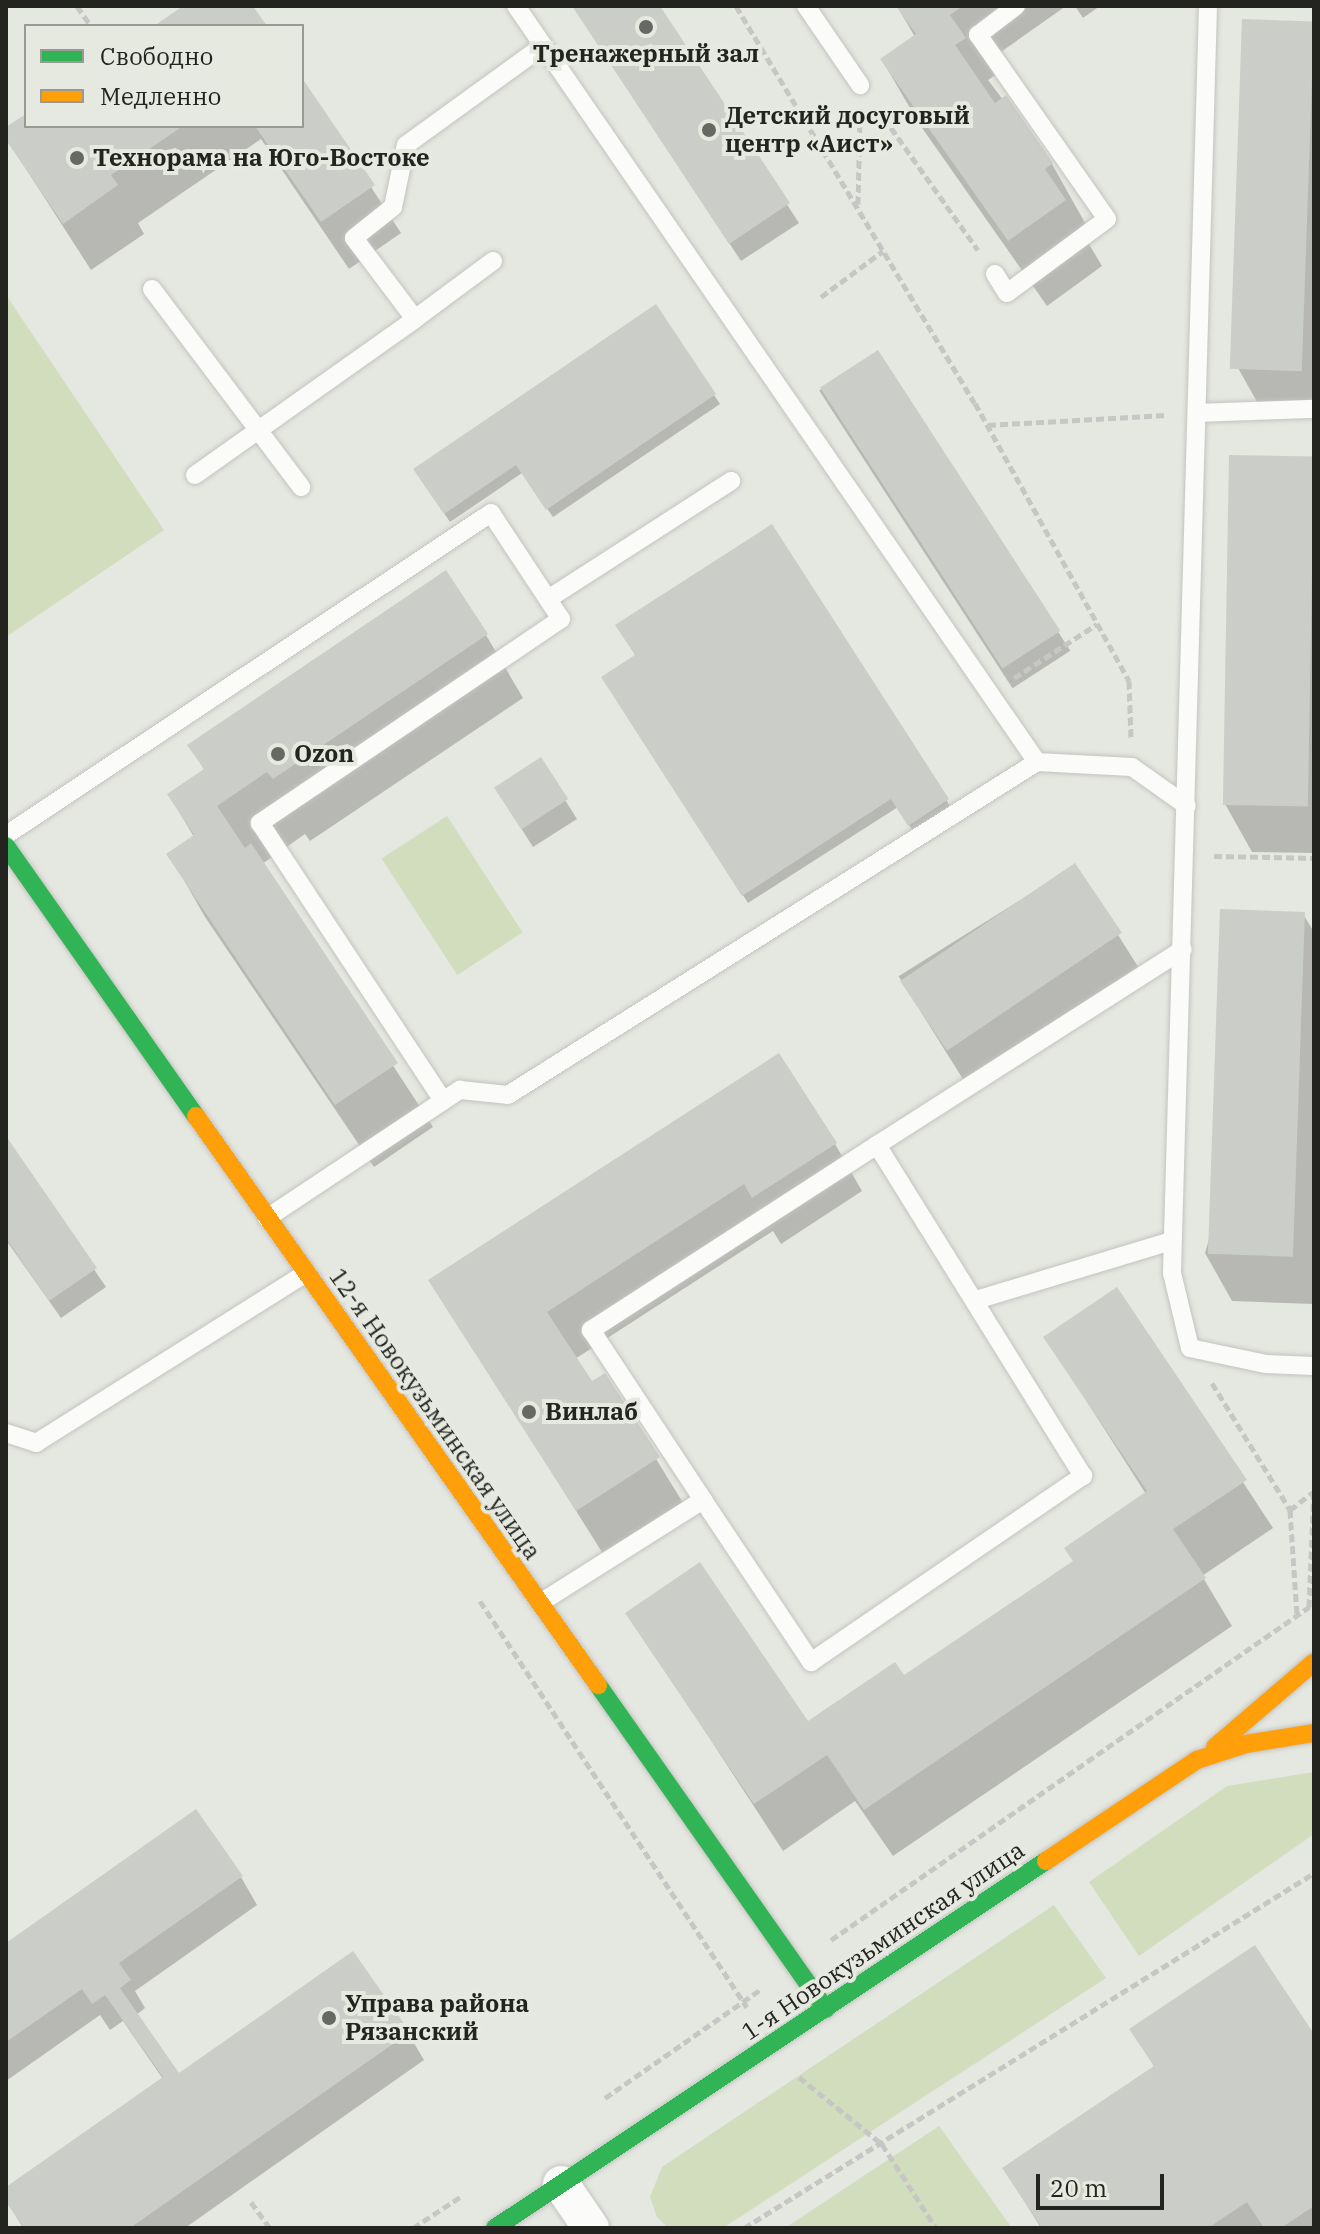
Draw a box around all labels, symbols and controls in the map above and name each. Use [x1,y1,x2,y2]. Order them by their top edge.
marker: Тренажерный зал [637,18,655,36]
legend [24,24,304,128]
text: Свободно [100,40,213,72]
place label: Тренажерный зал [533,40,759,68]
text: Медленно [100,80,221,112]
place label: Детский досуговый центр «Аист» [725,102,970,158]
marker: Детский досуговый центр «Аист» [700,121,718,139]
place label: Технорама на Юго-Востоке [93,144,430,172]
marker: Технорама на Юго-Востоке [68,149,86,167]
place label: Ozon [294,740,354,768]
marker: Ozon [269,745,287,763]
street label: 12-я Новокузьминская улица [323,1263,547,1565]
place label: Винлаб [545,1398,638,1426]
marker: Винлаб [520,1403,538,1421]
street label: 1-я Новокузьминская улица [736,1836,1030,2046]
place label: Управа района Рязанский [345,1990,529,2046]
marker: Управа района Рязанский [320,2009,338,2027]
scale bar [1040,2158,1168,2208]
text: 20 m [1050,2172,1107,2204]

